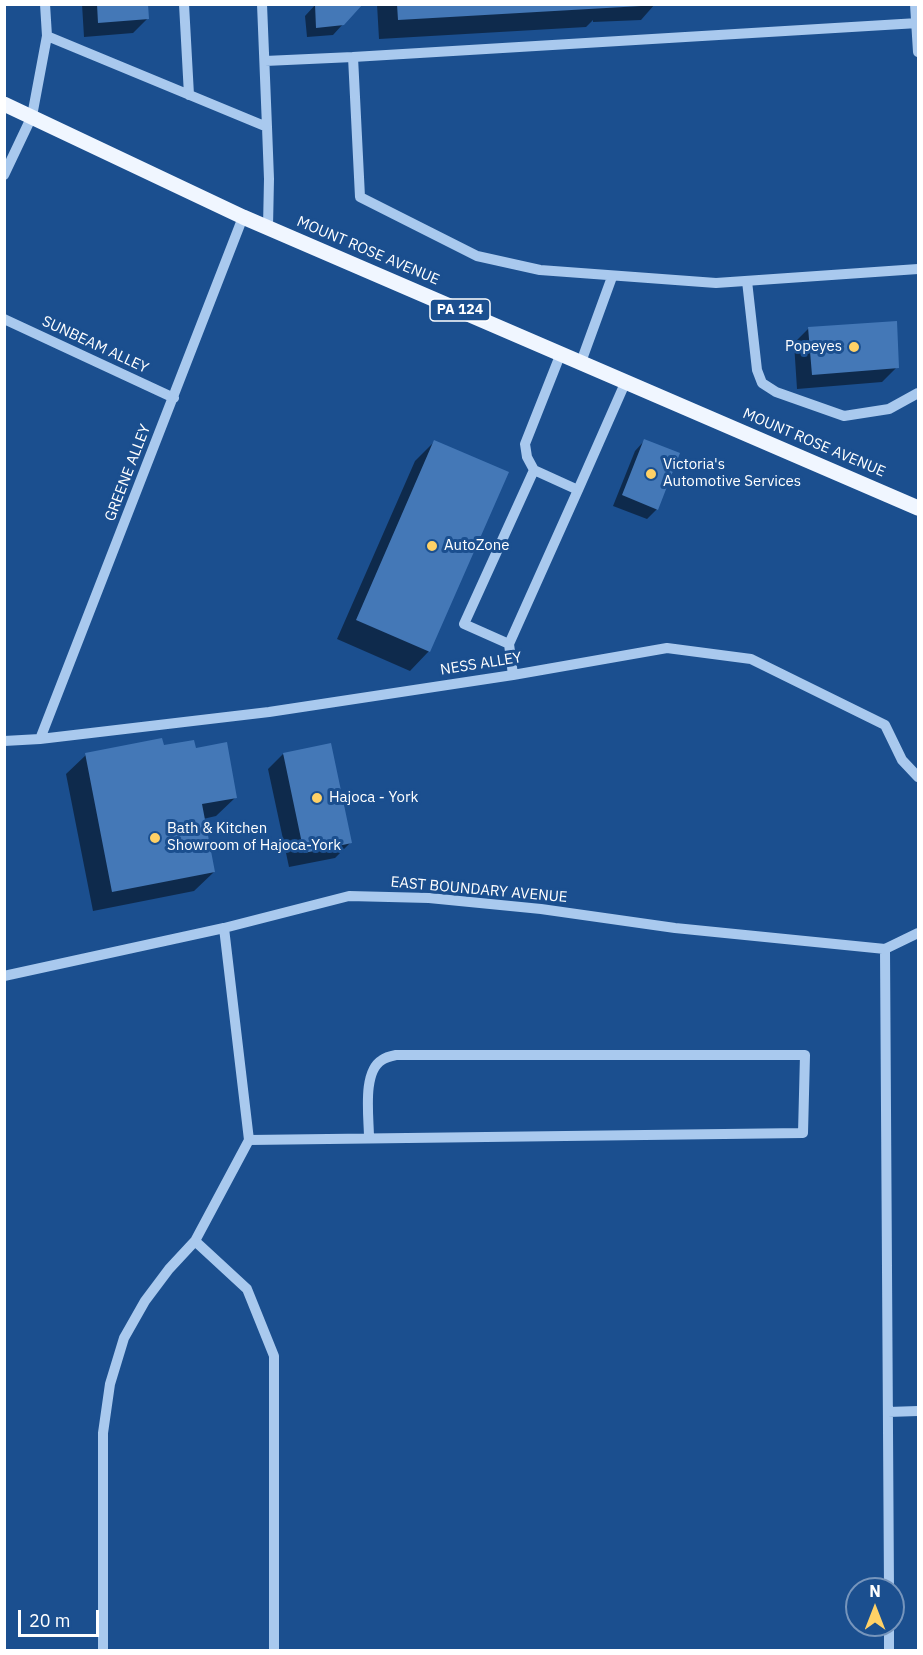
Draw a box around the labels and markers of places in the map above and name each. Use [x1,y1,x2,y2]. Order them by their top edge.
place label: Popeyes [785,338,842,356]
marker: Popeyes [847,340,861,354]
place label: Victoria's Automotive Services [663,456,801,491]
marker: Victoria's Automotive Services [644,467,658,481]
place label: AutoZone [444,537,509,555]
marker: AutoZone [425,539,439,553]
place label: Hajoca - York [329,789,418,807]
marker: Hajoca - York [310,791,324,805]
place label: Bath & Kitchen Showroom of Hajoca-York [167,820,341,855]
marker: Bath & Kitchen Showroom of Hajoca-York [148,831,162,845]

